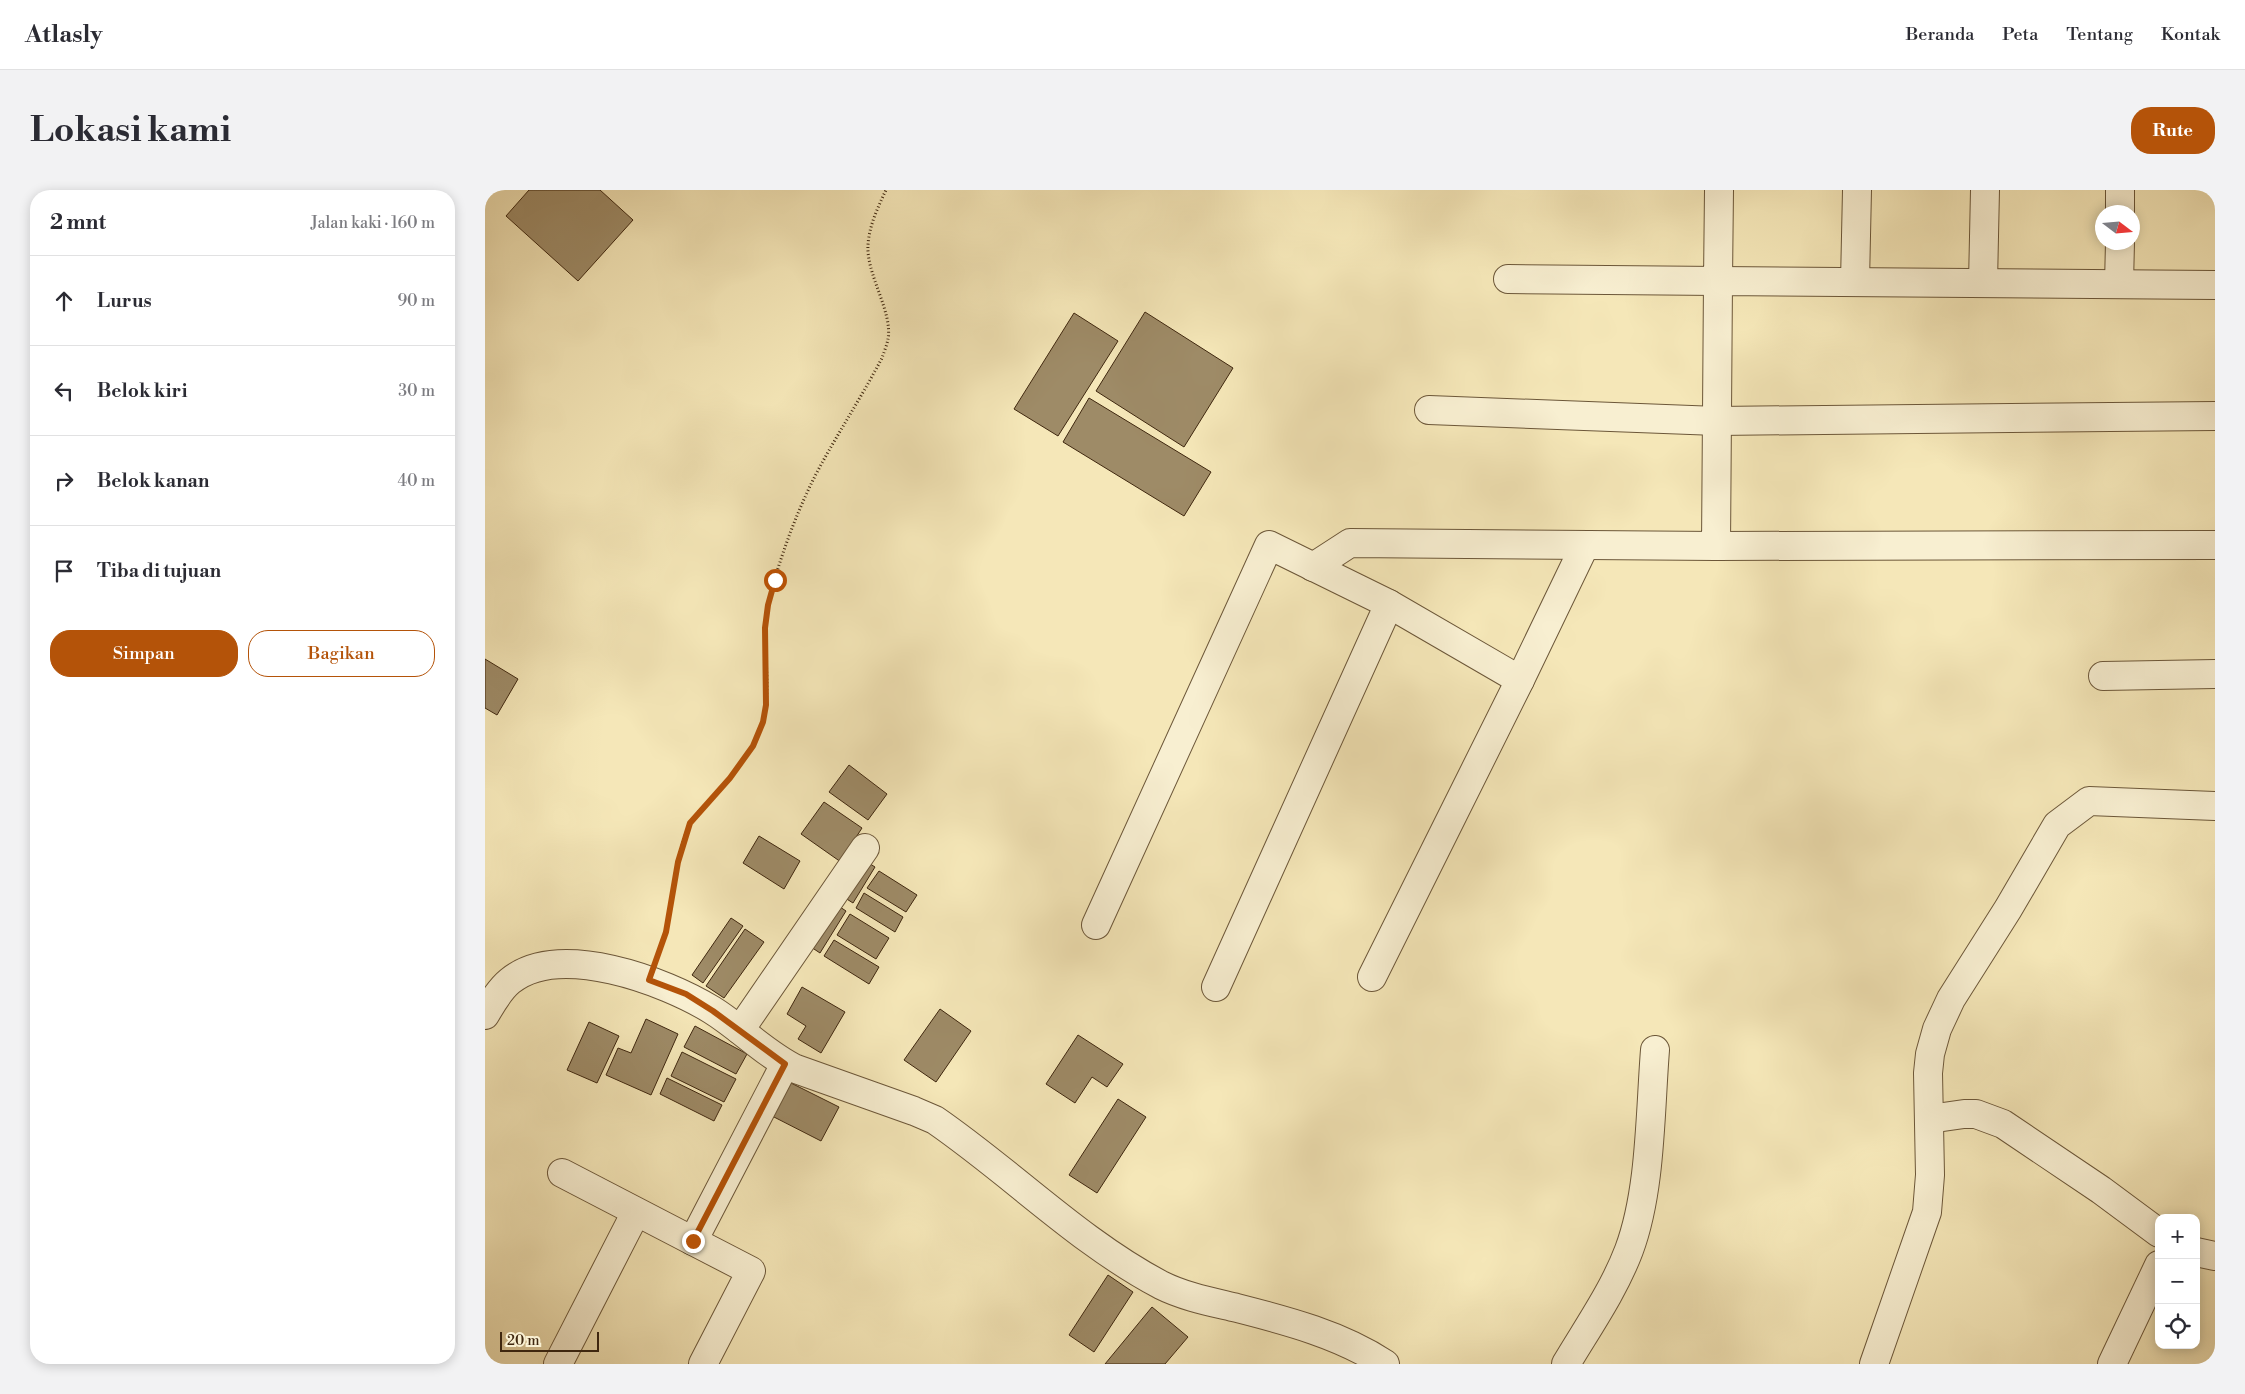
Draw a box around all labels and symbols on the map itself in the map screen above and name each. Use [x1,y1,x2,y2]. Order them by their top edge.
north arrow [2095,205,2140,250]
route start [764,569,787,592]
route end [682,1230,705,1253]
scale bar [500,1329,599,1352]

